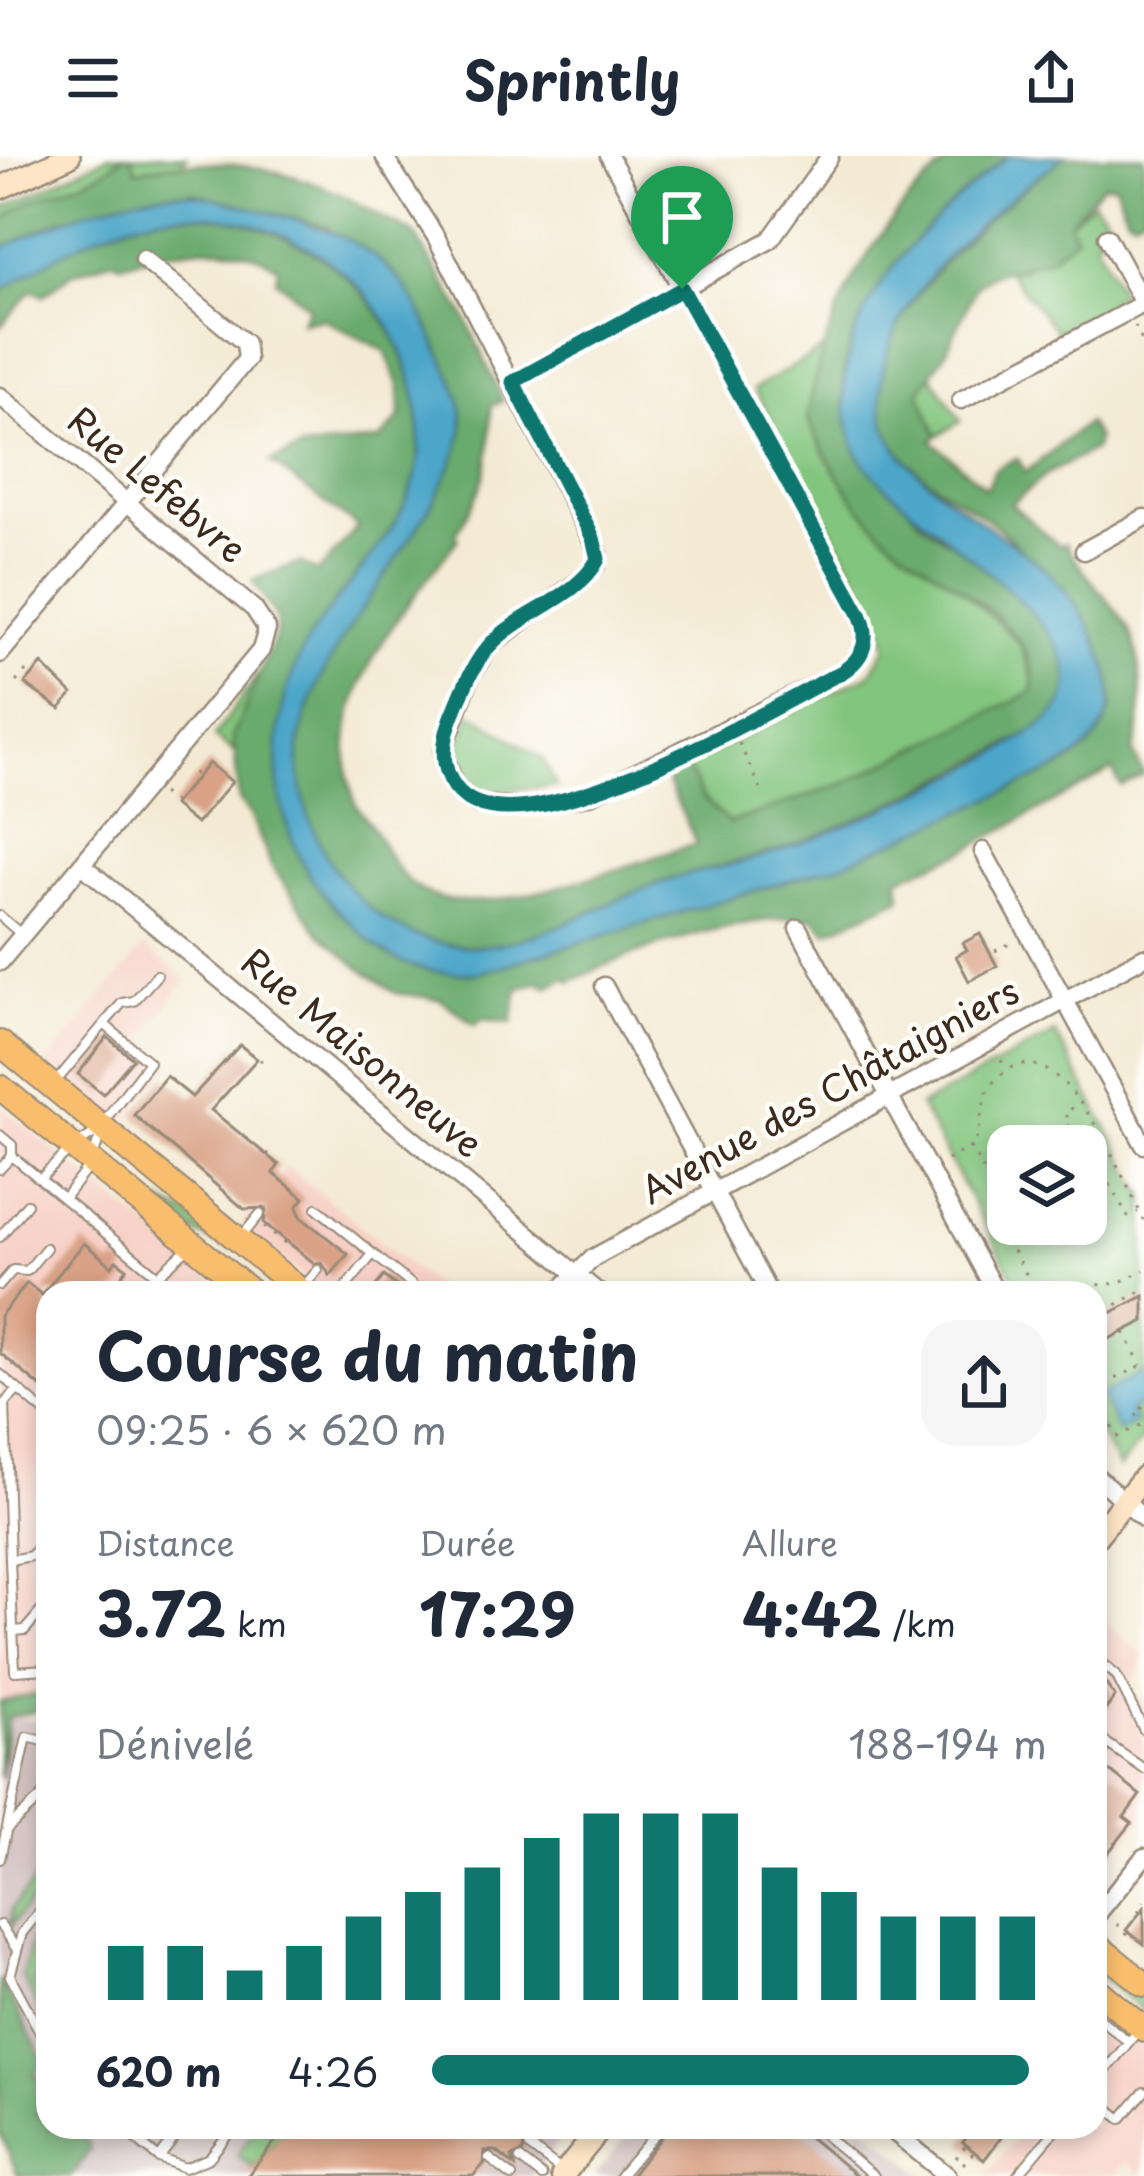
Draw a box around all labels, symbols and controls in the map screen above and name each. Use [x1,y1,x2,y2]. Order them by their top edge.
text: Sprintly [464,38,680,119]
icon: menu [60,45,126,111]
icon: share [1018,45,1084,111]
pin [631,166,733,289]
icon: arrive [649,184,715,250]
street label: Rue Lefebvre [57,393,259,574]
street label: Rue Maisonneuve [231,934,496,1169]
street label: Avenue des Châtaigniers [630,963,1028,1216]
map controls [987,1125,1107,1245]
button: layers [987,1125,1107,1245]
text: Course du matin [96,1304,639,1403]
button: share [921,1320,1047,1446]
text: 09:25 · 6 × 620 m [96,1399,447,1458]
text: Distance [96,1517,234,1567]
text: Durée [419,1517,516,1567]
text: Allure [742,1517,838,1567]
text: 3.72 [96,1567,226,1657]
text: 17:29 [419,1567,576,1657]
text: 4:42 [742,1567,882,1657]
text: km [226,1598,287,1648]
text: /km [882,1598,956,1648]
text: Dénivelé [96,1713,254,1772]
text: 188–194 m [849,1713,1047,1772]
text: 620 m [96,2041,221,2100]
text: 4:26 [288,2041,378,2100]

